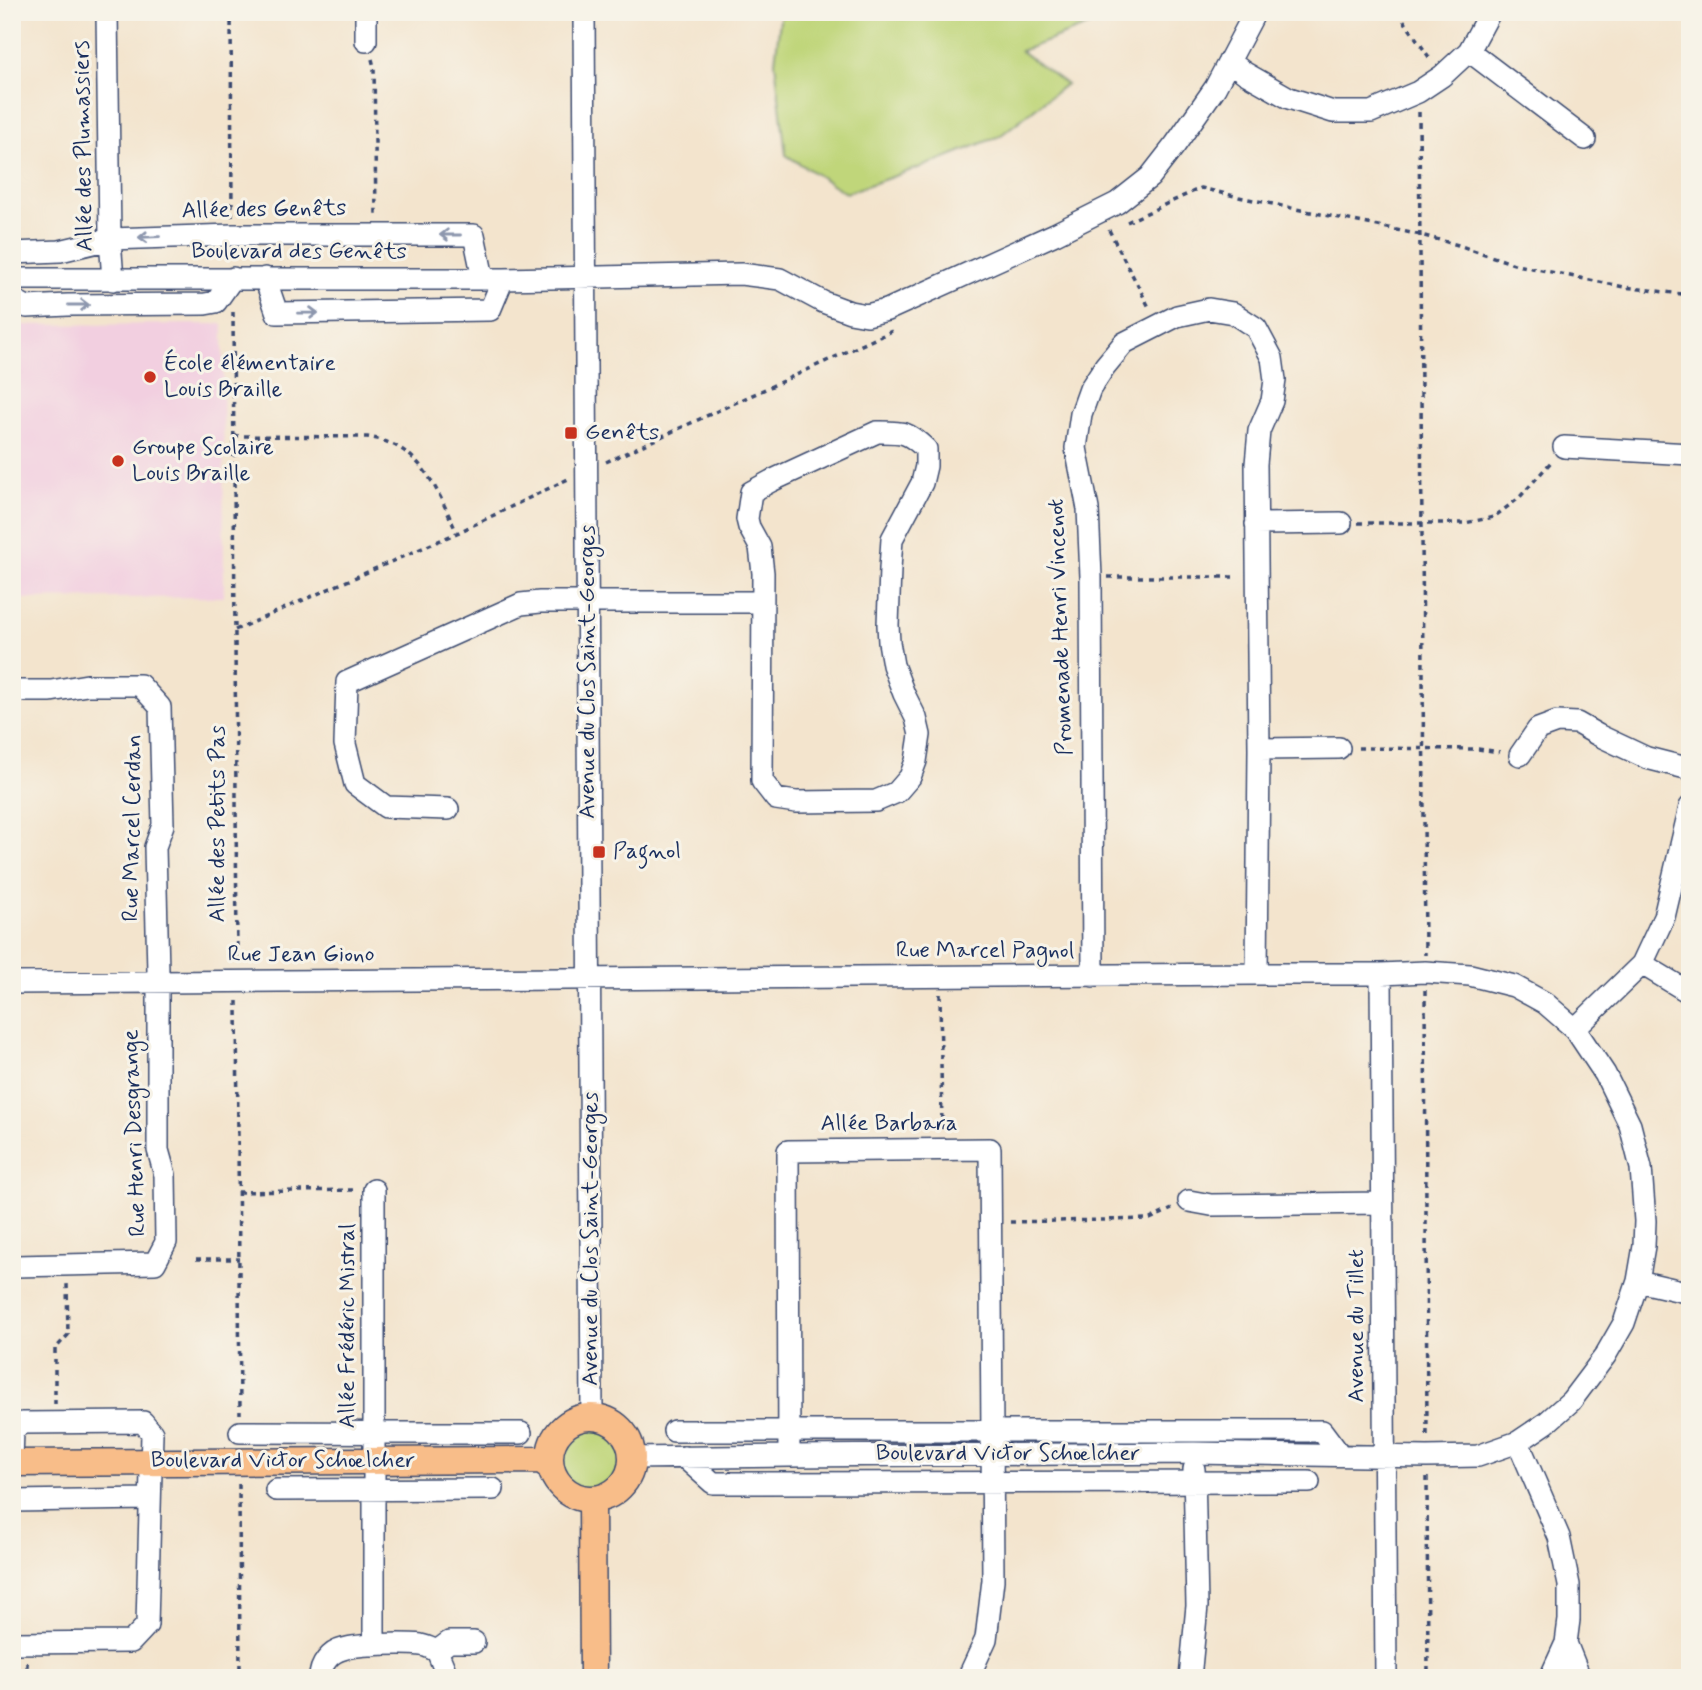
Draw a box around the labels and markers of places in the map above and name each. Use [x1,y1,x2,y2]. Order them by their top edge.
place label: École élémentaire Louis Braille [164,348,336,405]
marker: École élémentaire Louis Braille [142,369,158,385]
place label: Genêts [585,418,659,448]
marker: Genêts [563,425,579,441]
place label: Groupe Scolaire Louis Braille [132,433,274,489]
marker: Groupe Scolaire Louis Braille [110,453,126,469]
place label: Pagnol [613,837,681,869]
marker: Pagnol [591,844,607,860]

